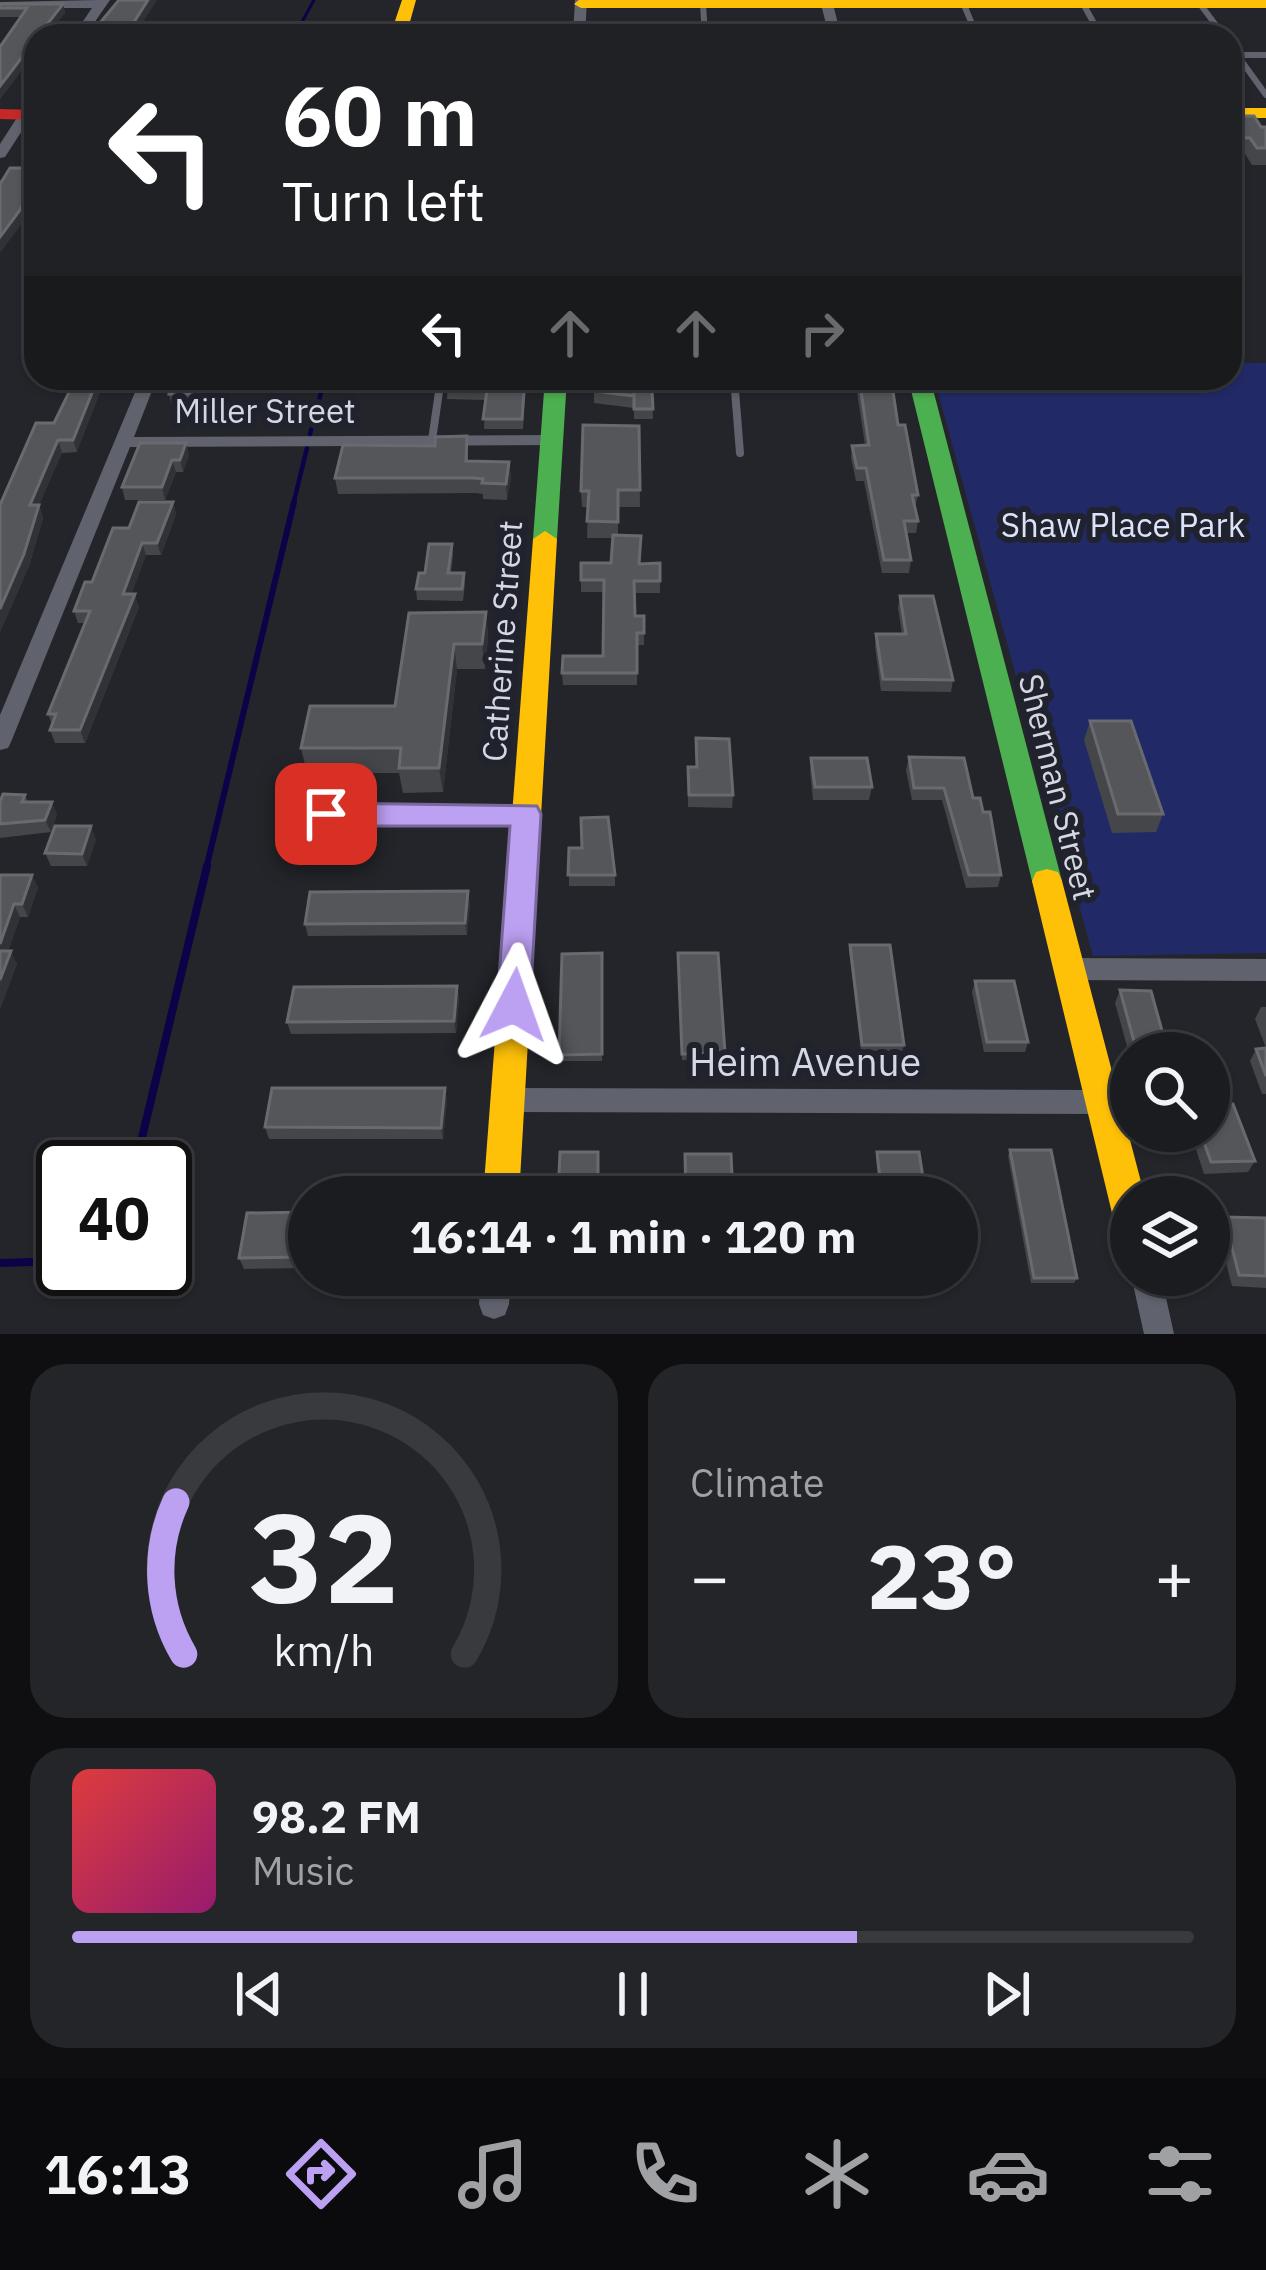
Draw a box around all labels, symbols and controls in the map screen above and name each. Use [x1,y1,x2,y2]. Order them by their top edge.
text: 60 m [282,60,478,169]
icon: left [84,72,240,228]
text: Turn left [282,166,485,236]
icon: left [411,300,477,366]
icon: ahead [537,300,603,366]
icon: ahead [663,300,729,366]
icon: right [789,300,855,366]
street label: Miller Street [174,389,356,432]
park label: Shaw Place Park [1001,503,1245,546]
street label: Catherine Street [472,519,531,763]
street label: Sherman Street [1010,669,1107,904]
pin [275,763,377,865]
icon: arrive [293,781,359,847]
position arrow [451,942,577,1068]
map controls [1110,1032,1230,1296]
button: search [1110,1032,1230,1152]
street label: Heim Avenue [689,1036,921,1087]
speed limit sign: 40 [36,1140,192,1296]
button: layers [1110,1176,1230,1296]
text: 16:14 · 1 min · 120 m [410,1207,856,1265]
text: Climate [690,1457,824,1508]
text: 32 [249,1475,399,1637]
text: 23° [867,1517,1017,1634]
text: − [690,1533,730,1619]
text: + [1154,1533,1194,1619]
text: km/h [274,1622,374,1678]
text: 98.2 FM [252,1787,421,1845]
text: Music [252,1845,354,1896]
icon: previous [226,1961,292,2027]
icon: pause [600,1961,666,2027]
icon: next [974,1961,1040,2027]
icon: directions [279,2132,363,2216]
icon: music [451,2132,535,2216]
icon: phone [623,2132,707,2216]
icon: climate [795,2132,879,2216]
icon: car [966,2132,1050,2216]
icon: filters [1138,2132,1222,2216]
text: 16:13 [44,2139,191,2209]

